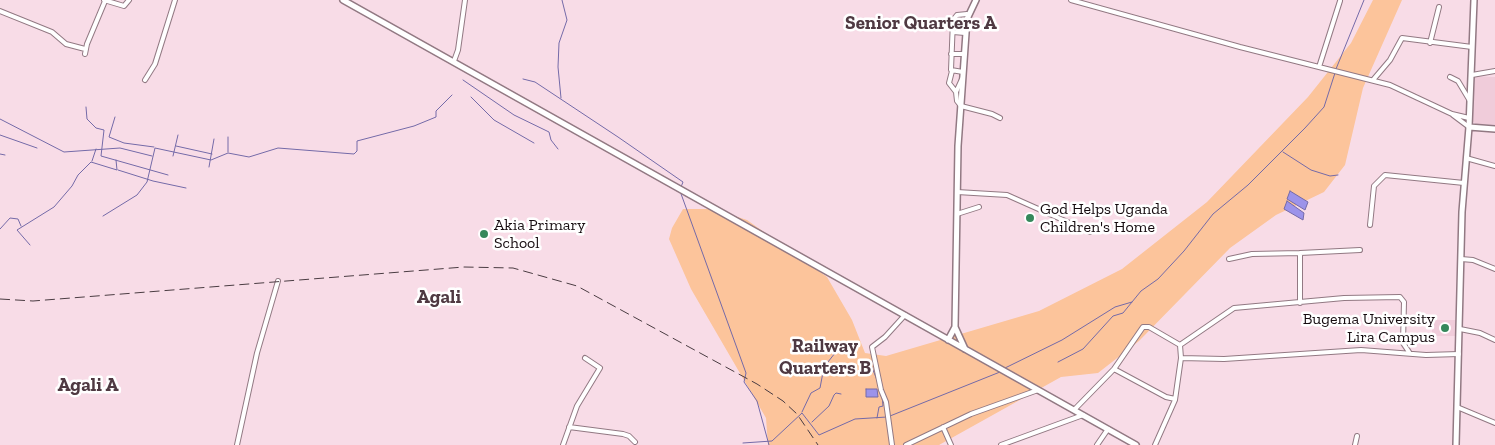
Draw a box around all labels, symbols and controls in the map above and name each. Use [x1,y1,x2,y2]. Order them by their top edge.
district label: Senior Quarters A [845,13,997,35]
place label: God Helps Uganda Children's Home [1040,199,1168,237]
marker: God Helps Uganda Children's Home [1024,212,1036,224]
place label: Akia Primary School [494,215,585,253]
marker: Akia Primary School [478,228,490,240]
district label: Agali [417,287,461,309]
place label: Bugema University Lira Campus [1303,309,1435,347]
marker: Bugema University Lira Campus [1439,322,1451,334]
district label: Railway Quarters B [779,336,871,380]
district label: Agali A [58,375,118,397]

